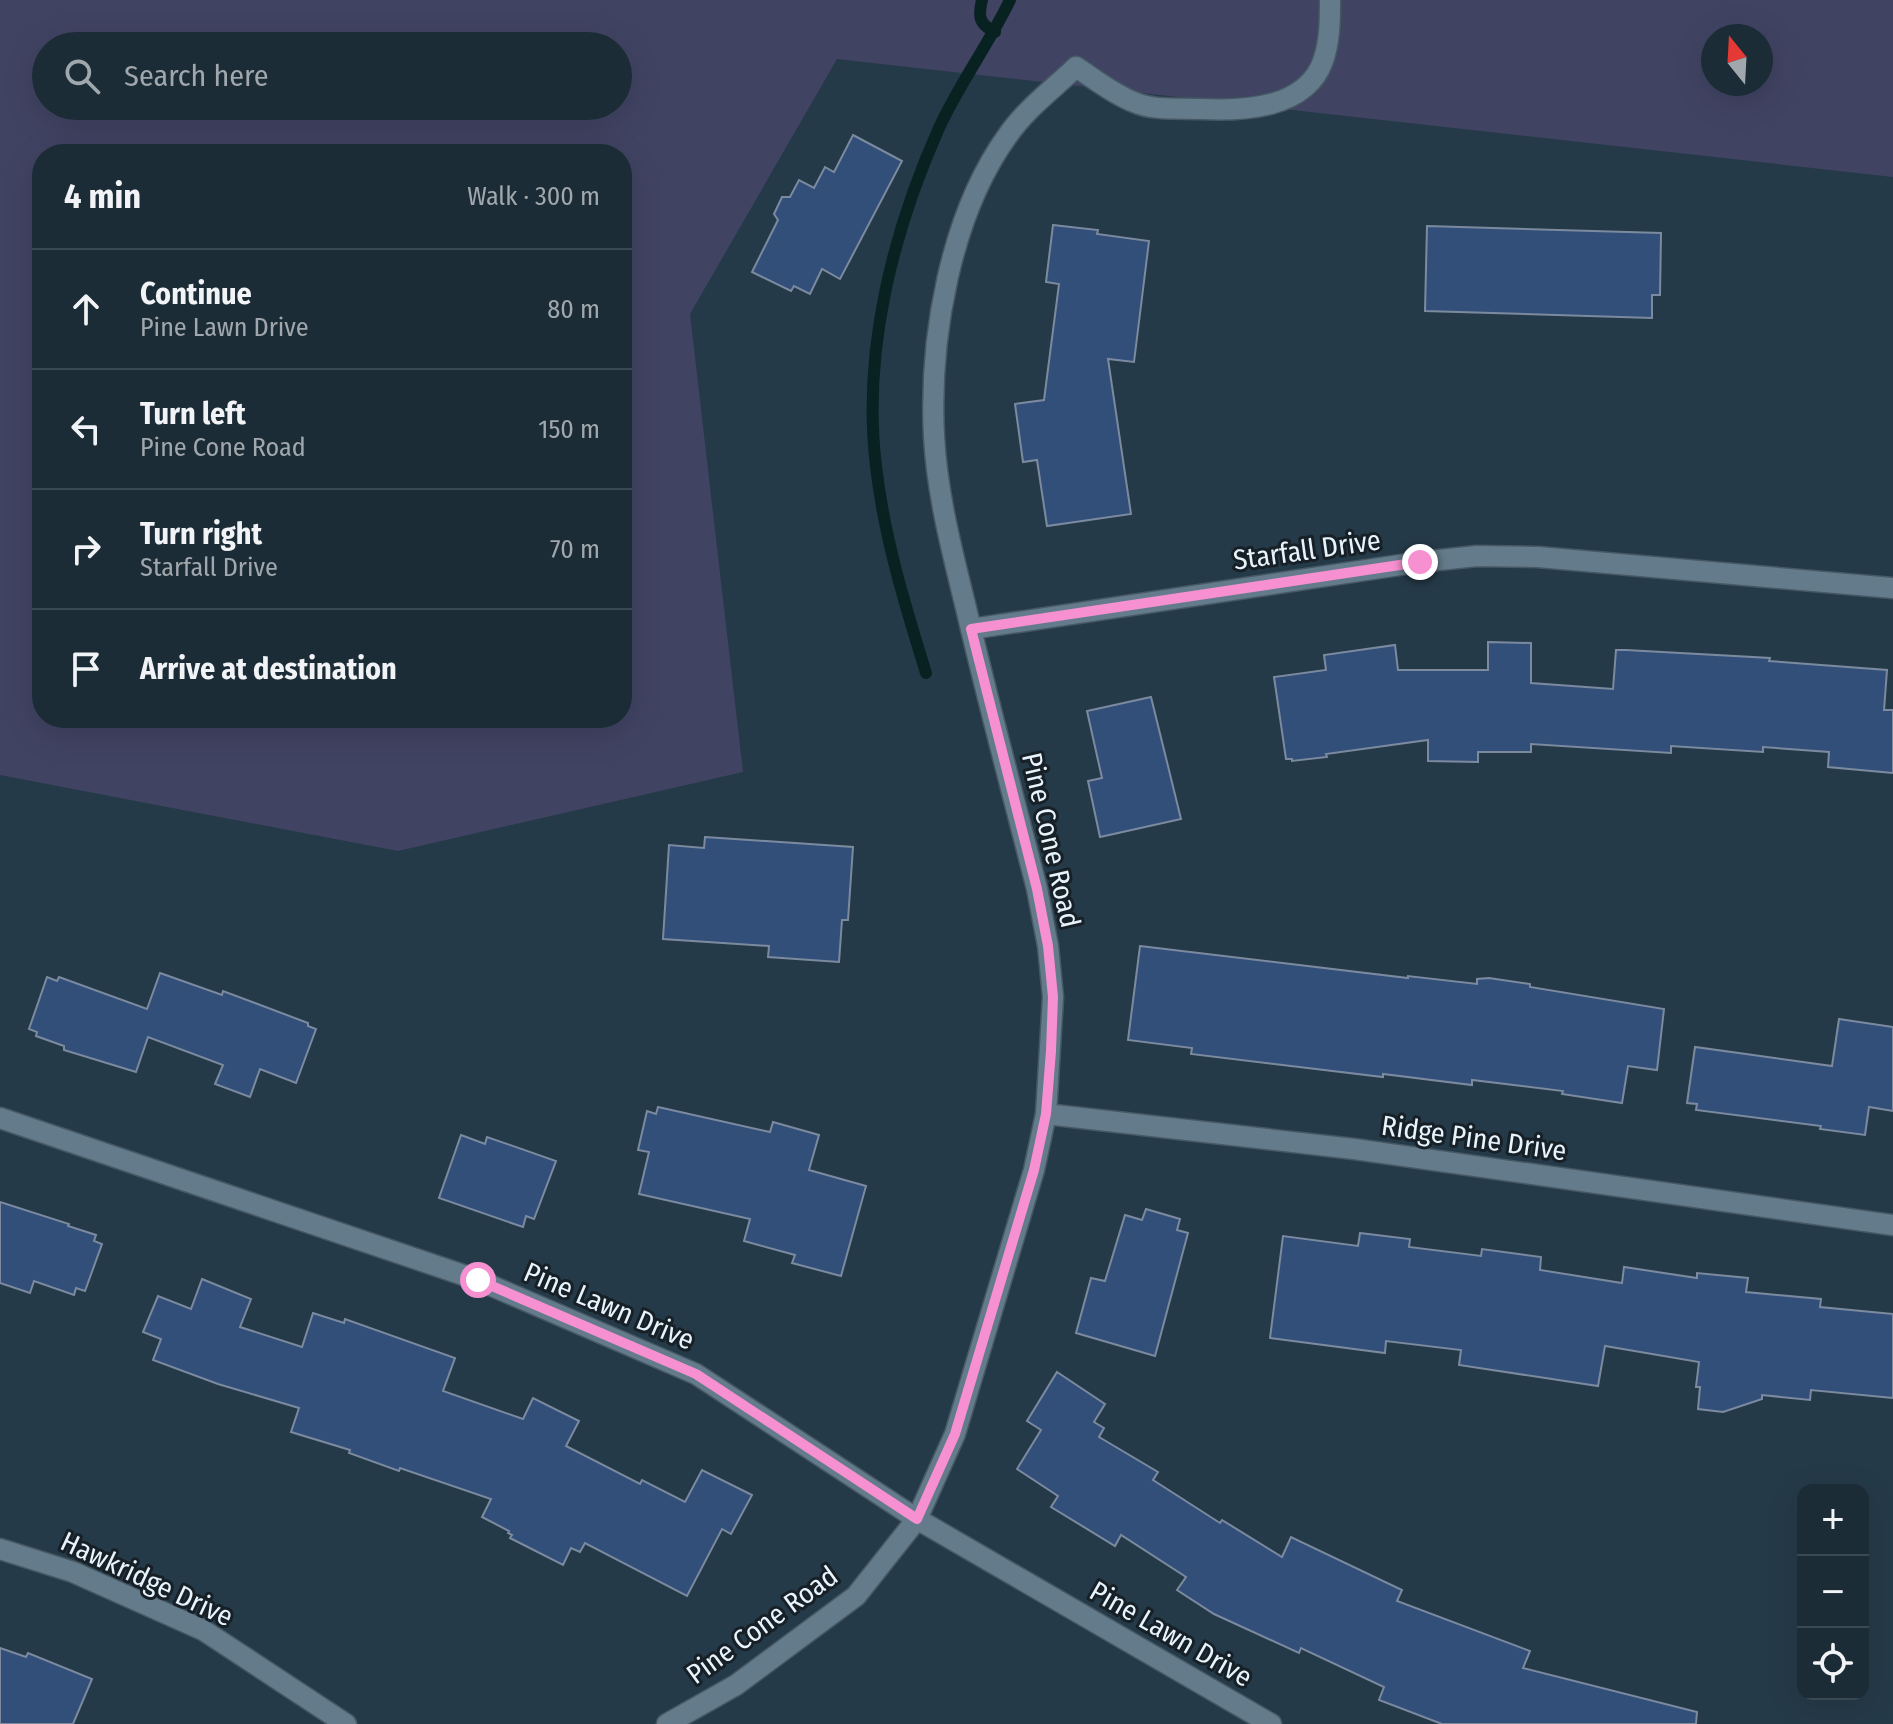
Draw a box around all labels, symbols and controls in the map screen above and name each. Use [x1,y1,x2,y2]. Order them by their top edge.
north arrow [1701,24,1773,96]
search box [32,32,632,120]
icon: search [60,54,104,98]
text: Search here [124,58,269,94]
text: 4 min [64,176,141,217]
text: Walk · 300 m [467,181,600,212]
text: Continue [140,276,252,312]
icon: ahead [64,287,108,331]
text: 80 m [547,294,600,325]
text: Pine Lawn Drive [140,312,309,343]
text: Turn left [140,396,246,432]
icon: left [64,407,108,451]
text: 150 m [538,414,600,445]
text: Pine Cone Road [140,432,306,463]
text: Turn right [140,516,262,552]
street label: Starfall Drive [1231,523,1383,577]
icon: right [64,527,108,571]
text: 70 m [550,534,600,565]
route end [1402,544,1438,580]
text: Starfall Drive [140,552,278,583]
icon: arrive [64,647,108,691]
text: Arrive at destination [140,651,397,687]
street label: Pine Cone Road [1015,749,1087,931]
street label: Ridge Pine Drive [1379,1109,1569,1167]
street label: Pine Lawn Drive [519,1255,699,1357]
route start [460,1262,496,1298]
map controls [1797,1484,1869,1700]
button: + [1797,1484,1869,1556]
street label: Hawkridge Drive [56,1525,238,1633]
button: − [1797,1556,1869,1628]
street label: Pine Cone Road [680,1559,844,1691]
street label: Pine Lawn Drive [1084,1574,1258,1694]
button: locate [1797,1628,1869,1700]

